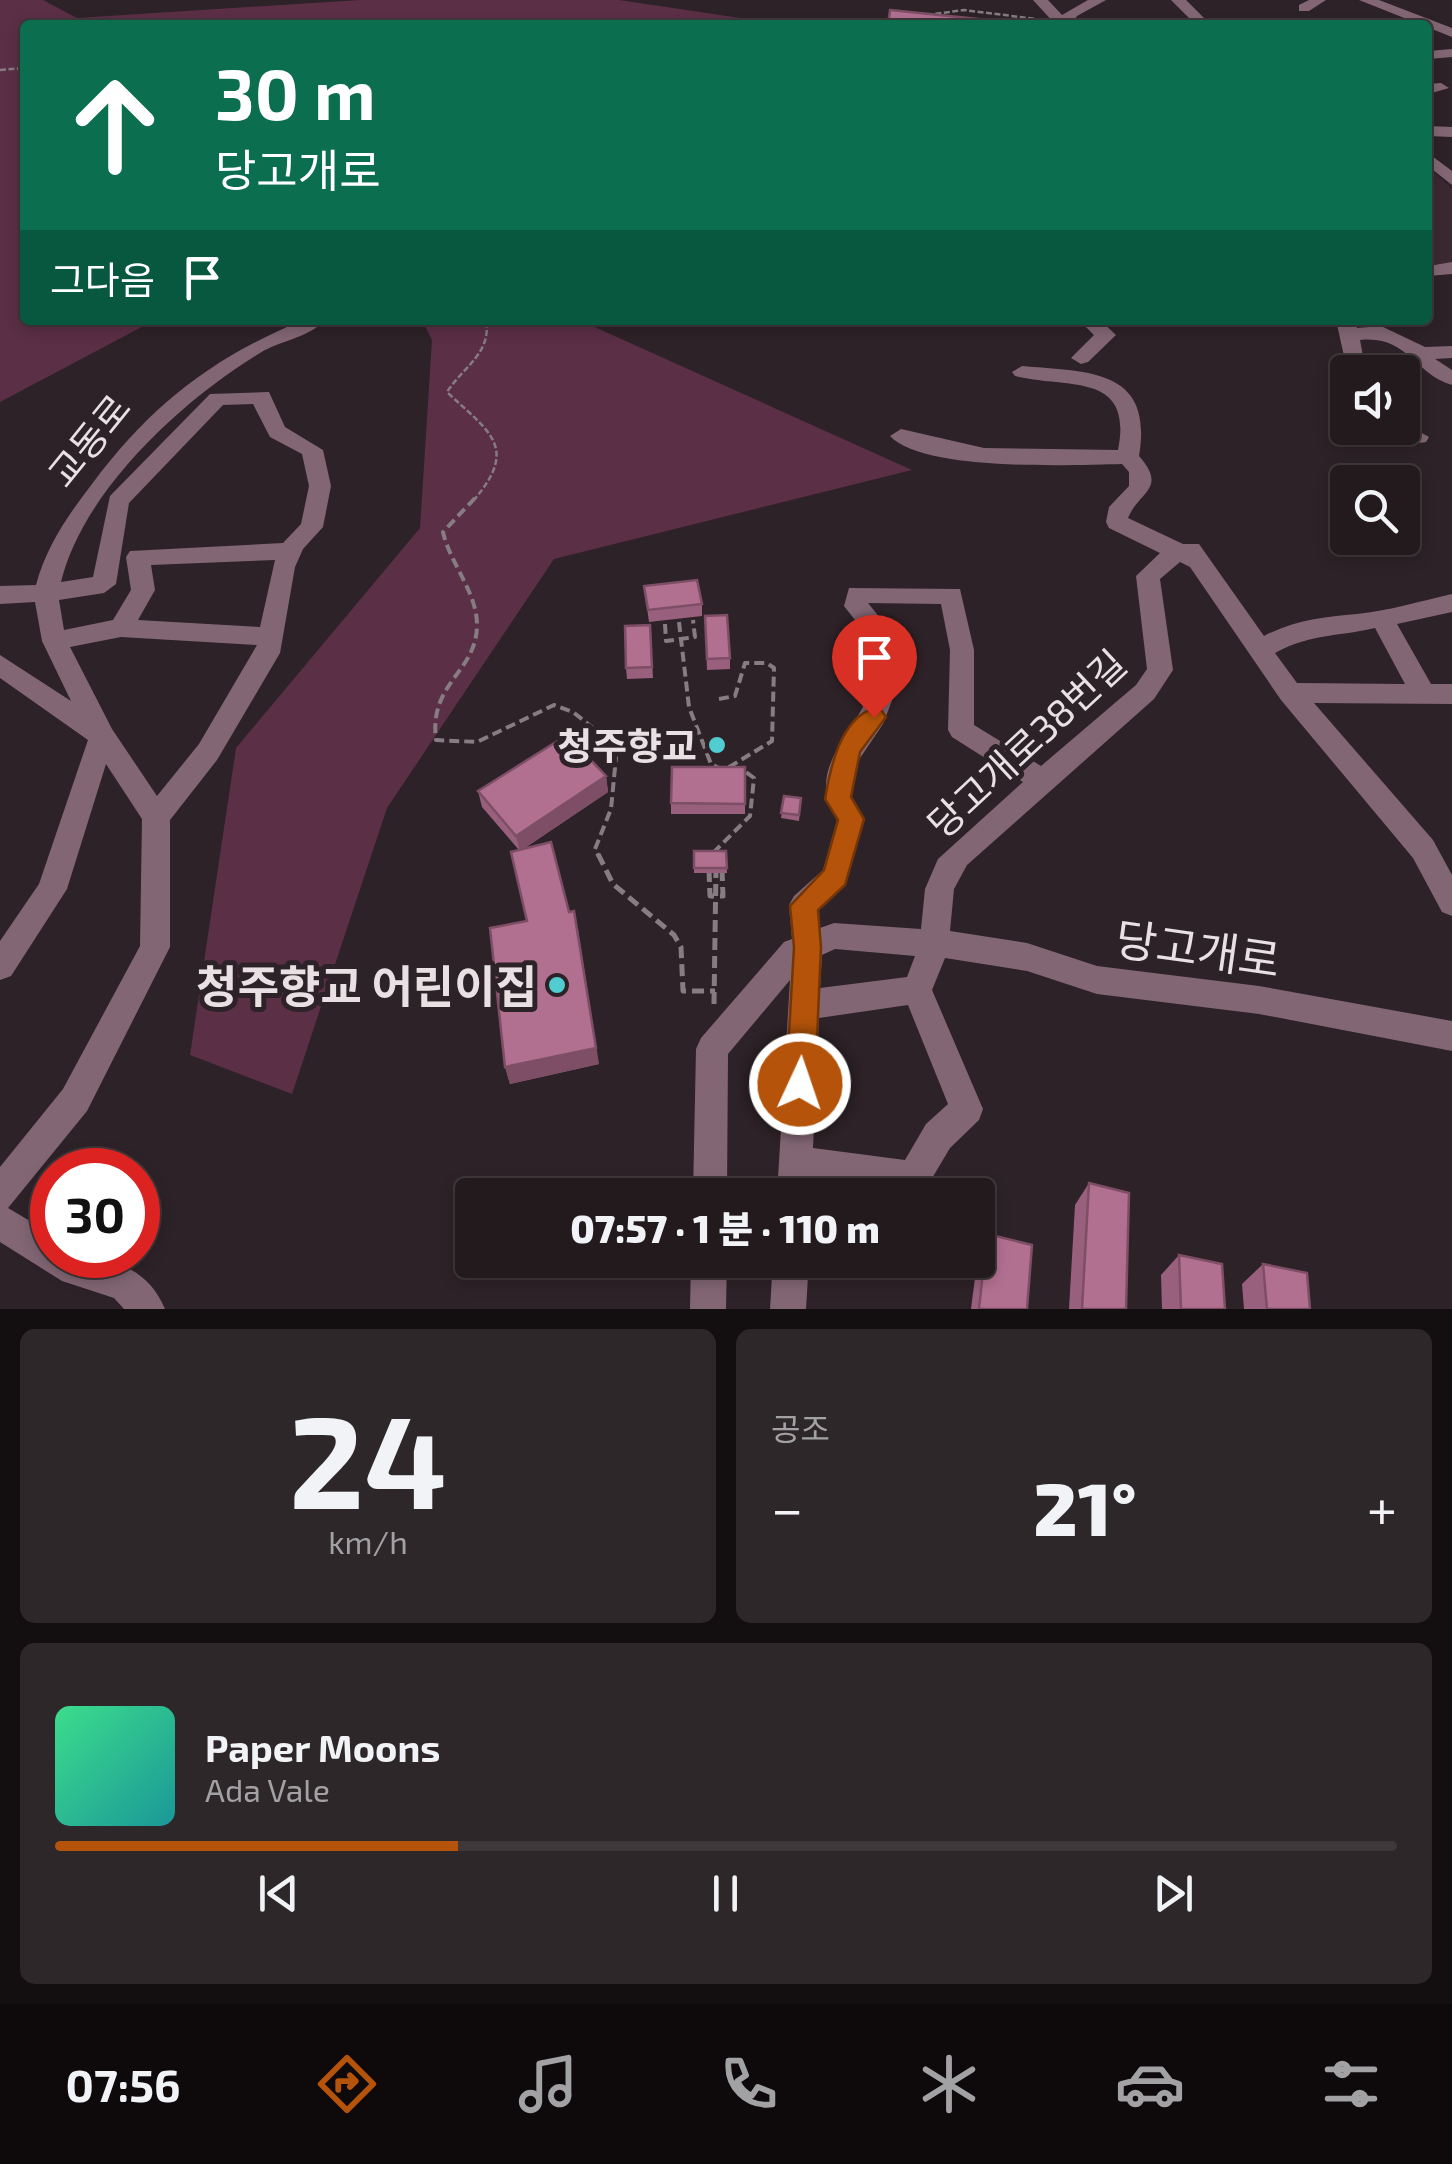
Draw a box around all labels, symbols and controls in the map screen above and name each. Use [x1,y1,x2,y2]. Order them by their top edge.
text: 30 m [215,50,376,134]
icon: ahead [50,60,180,190]
text: 당고개로 [215,142,381,196]
icon: arrive [175,250,230,305]
text: 그다음 [50,256,155,302]
map controls [1330,355,1420,555]
button: sound [1330,355,1420,445]
street label: 교동로 [37,385,139,495]
button: search [1330,465,1420,555]
pin [832,615,917,718]
icon: arrive [847,630,902,685]
street label: 당고개로38번길 [917,640,1135,846]
place label: 청주향교 [557,722,697,768]
marker: 청주향교 [706,734,728,756]
street label: 당고개로 [1112,910,1284,986]
place label: 청주향교 어린이집 [196,958,537,1012]
marker: 청주향교 어린이집 [546,974,568,996]
position arrow [748,1032,852,1136]
speed limit sign: 30 [30,1148,160,1278]
text: 07:57 · 1 분 · 110 m [570,1205,880,1251]
text: 24 [289,1379,447,1535]
text: 공조 [771,1409,830,1447]
text: 21° [1033,1461,1137,1551]
text: − [771,1474,803,1540]
text: + [1367,1474,1397,1540]
text: km/h [328,1522,408,1560]
text: Paper Moons [205,1724,441,1770]
text: Ada Vale [205,1770,330,1808]
icon: previous [251,1866,306,1921]
icon: pause [698,1866,753,1921]
icon: next [1146,1866,1201,1921]
icon: directions [312,2049,382,2119]
icon: music [513,2049,583,2119]
icon: phone [714,2049,784,2119]
icon: climate [914,2049,984,2119]
icon: car [1115,2049,1185,2119]
icon: filters [1316,2049,1386,2119]
text: 07:56 [65,2057,181,2111]

